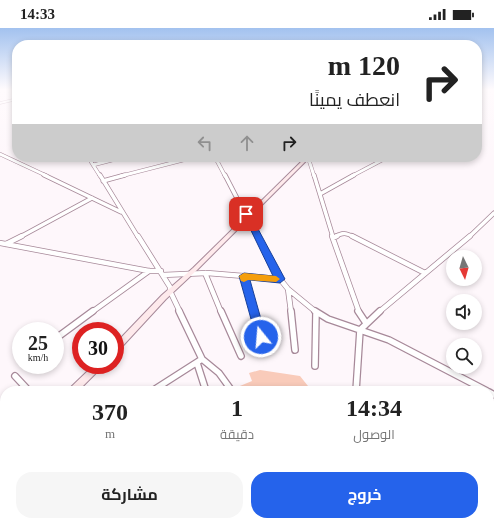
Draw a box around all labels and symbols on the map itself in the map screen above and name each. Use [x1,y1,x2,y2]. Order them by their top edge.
pin [229,197,263,231]
north arrow [446,250,482,286]
position arrow [240,316,282,358]
speed limit sign: 30 [72,322,124,374]

